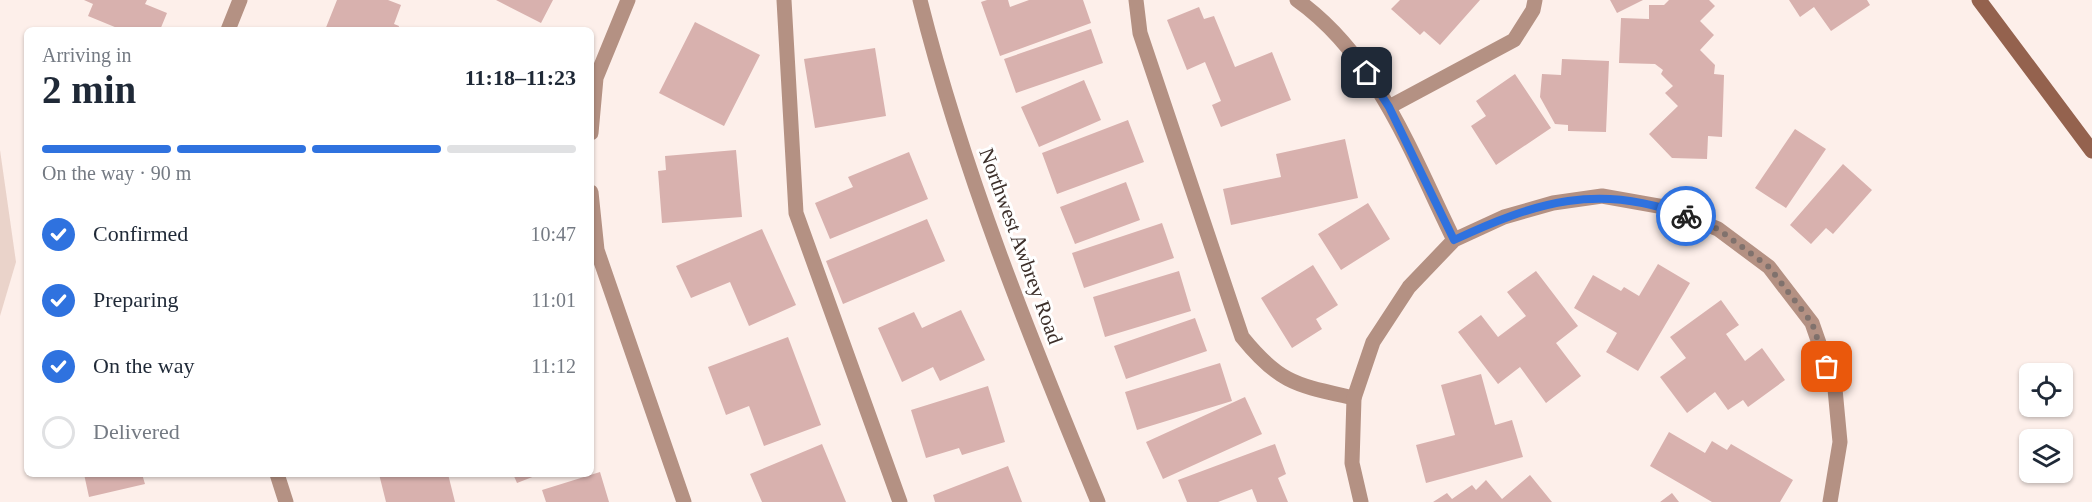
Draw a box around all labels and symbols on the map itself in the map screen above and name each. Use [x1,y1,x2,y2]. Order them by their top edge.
pin [1341,47,1392,98]
street label: Northwest Awbrey Road [974,145,1068,348]
courier [1656,186,1716,246]
pin [1801,341,1852,392]

